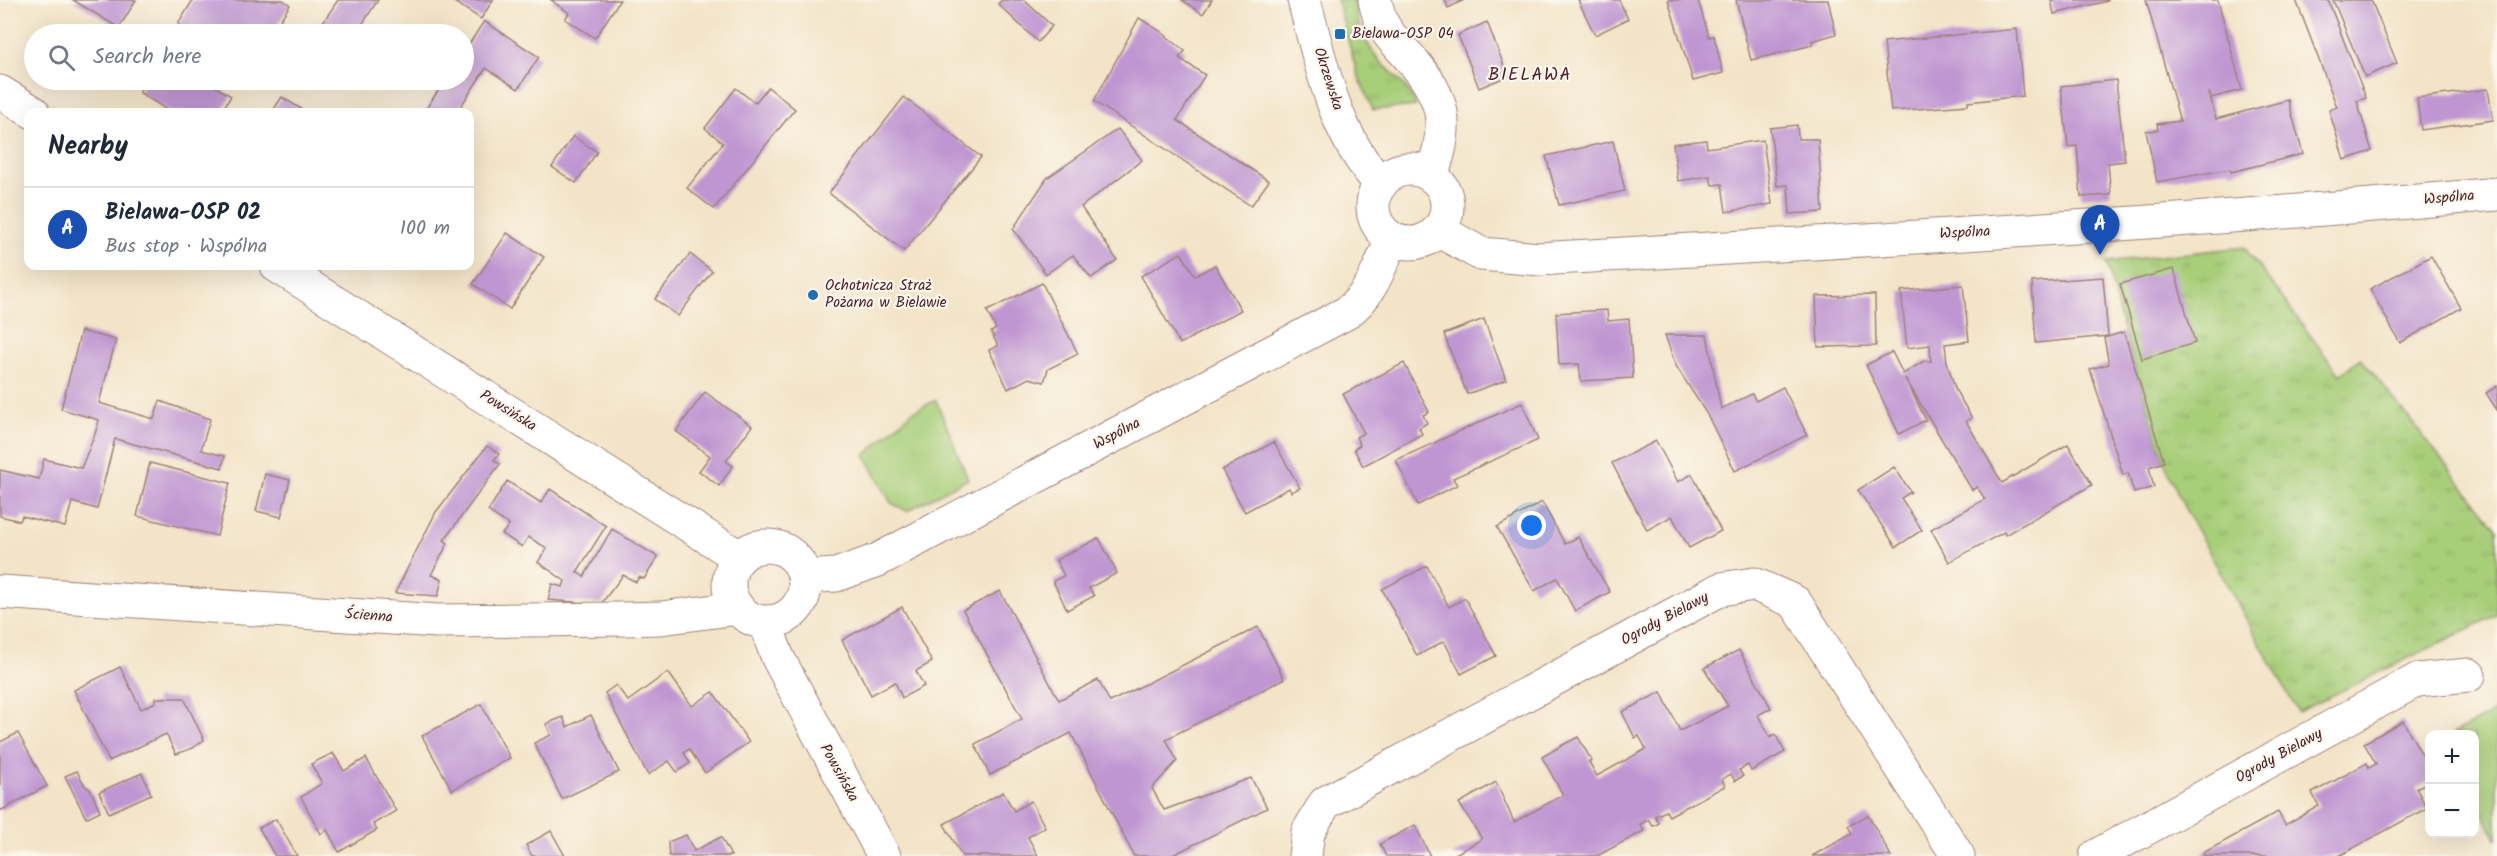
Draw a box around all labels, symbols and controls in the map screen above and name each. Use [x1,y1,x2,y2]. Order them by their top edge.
place label: Bielawa-OSP 04 [1352,22,1454,46]
search box [24,24,474,90]
marker: Bielawa-OSP 04 [1333,27,1347,41]
text: Search here [93,40,201,75]
icon: search [45,41,78,74]
street label: Okrzewska [1307,44,1349,114]
district label: BIELAWA [1488,61,1572,90]
text: Nearby [48,126,128,168]
street label: Wspólna [2423,184,2475,212]
text: Bielawa-OSP 02 [105,196,261,231]
pin: A [2080,206,2120,255]
text: A [61,213,74,245]
text: 100 m [400,213,450,245]
street label: Wspólna [1939,220,1991,246]
text: Bus stop · Wspólna [105,231,267,263]
place label: Ochotnicza Straż Pożarna w Bielawie [825,274,947,315]
marker: Ochotnicza Straż Pożarna w Bielawie [806,288,820,302]
street label: Powsińska [475,384,541,438]
street label: Wspólna [1089,411,1145,457]
your location [1517,511,1546,540]
street label: Ogrody Bielawy [1617,585,1714,652]
street label: Ścienna [344,602,394,630]
street label: Ogrody Bielawy [2231,722,2328,790]
map controls [2425,730,2479,838]
button: + [2425,730,2479,784]
street label: Powsińska [813,739,865,807]
button: − [2425,784,2479,838]

